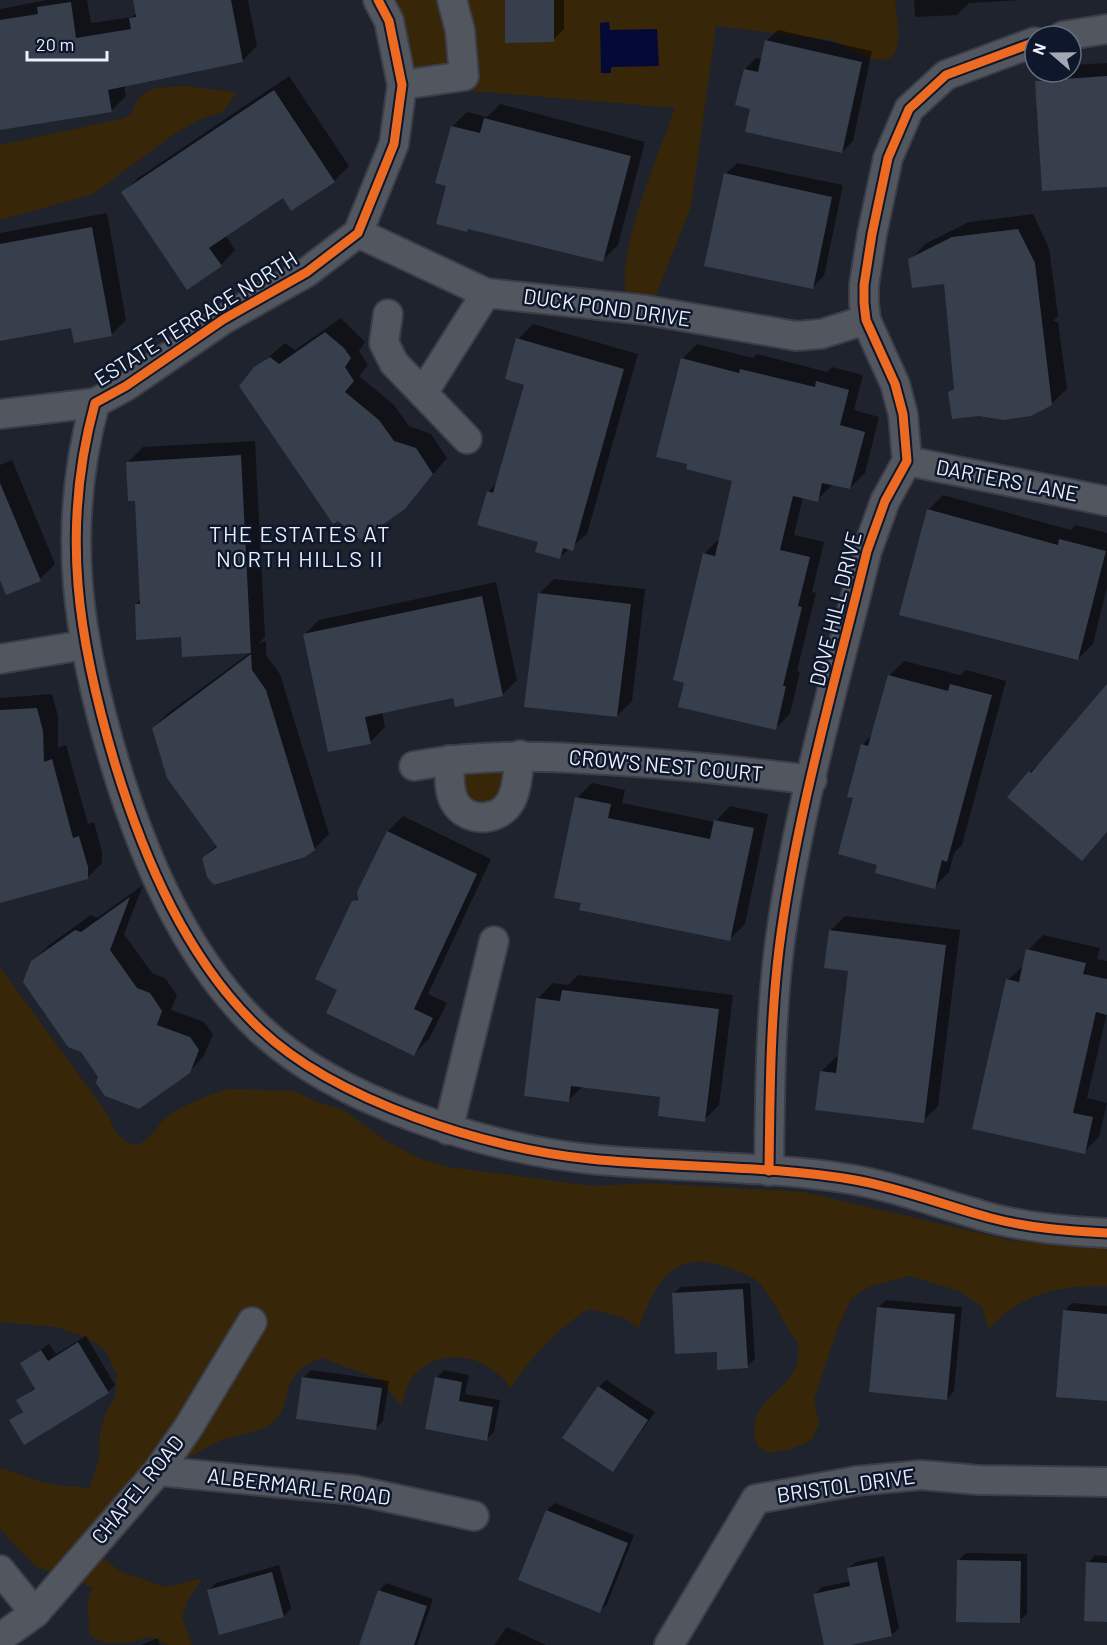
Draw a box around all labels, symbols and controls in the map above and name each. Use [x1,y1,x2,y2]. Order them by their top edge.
scale bar [27,24,106,62]
north arrow [1023,24,1083,84]
text: 20 m [36,33,74,55]
text: N [1028,40,1049,57]
street label: ESTATE TERRACE NORTH [89,245,301,390]
street label: DUCK POND DRIVE [522,282,692,331]
street label: DARTERS LANE [934,453,1080,506]
district label: THE ESTATES AT NORTH HILLS II [209,520,391,571]
street label: DOVE HILL DRIVE [803,529,866,688]
street label: CROW'S NEST COURT [568,744,764,785]
street label: CHAPEL ROAD [86,1430,188,1548]
street label: ALBERMARLE ROAD [206,1462,392,1509]
street label: BRISTOL DRIVE [775,1462,917,1507]

